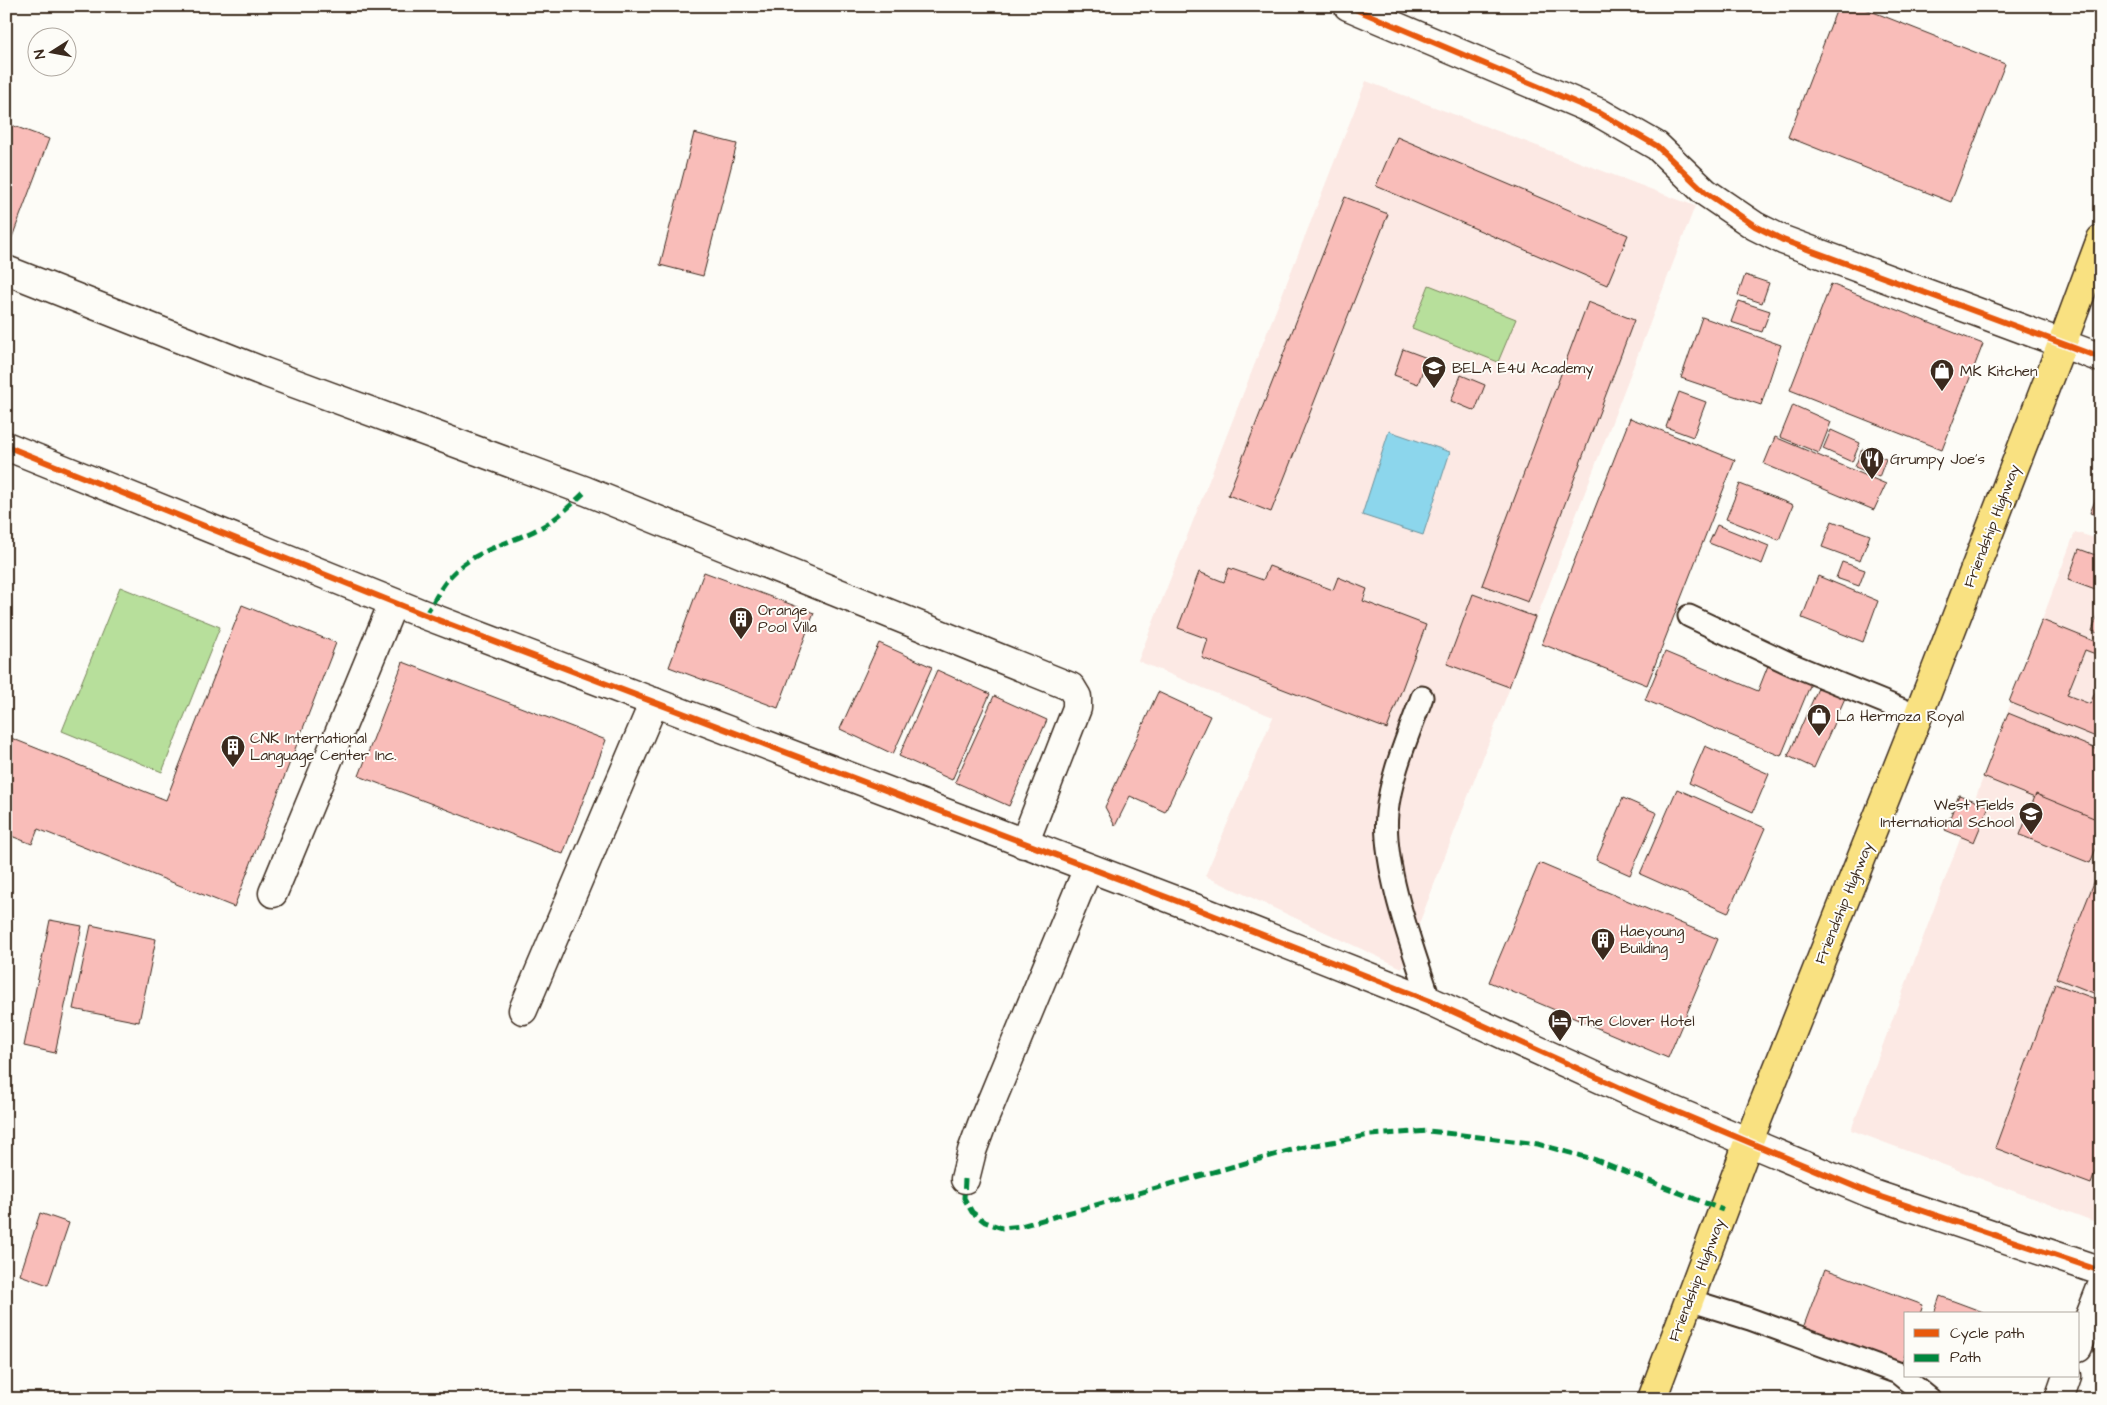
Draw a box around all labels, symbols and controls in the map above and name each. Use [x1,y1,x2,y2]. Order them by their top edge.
north arrow [28,28,78,78]
text: N [30,48,51,61]
school or university icon: BELA E4U Academy [1421,355,1447,389]
place label: BELA E4U Academy [1452,358,1594,380]
shop icon: MK Kitchen [1929,358,1955,392]
place label: MK Kitchen [1960,361,2038,382]
restaurant icon: Grumpy Joe's [1859,446,1885,480]
place label: Grumpy Joe's [1890,449,1985,471]
street label: Friendship Highway [1959,461,2026,591]
place label: Orange Pool Villa [758,600,817,638]
building icon: Orange Pool Villa [728,606,754,640]
shop icon: La Hermoza Royal [1806,703,1832,737]
place label: La Hermoza Royal [1836,706,1964,728]
place label: CNK International Language Center Inc. [250,728,396,767]
building icon: CNK International Language Center Inc. [220,734,246,768]
place label: West Fields International School [1881,795,2014,833]
school or university icon: West Fields International School [2018,801,2044,835]
street label: Friendship Highway [1810,839,1879,968]
place label: Haeyoung Building [1620,921,1685,960]
building icon: Haeyoung Building [1590,927,1616,961]
hotel icon: The Clover Hotel [1547,1008,1573,1042]
place label: The Clover Hotel [1578,1011,1695,1032]
street label: Friendship Highway [1664,1215,1731,1345]
legend [1904,1312,2080,1378]
text: Cycle path [1950,1323,2025,1345]
text: Path [1950,1347,1981,1368]

